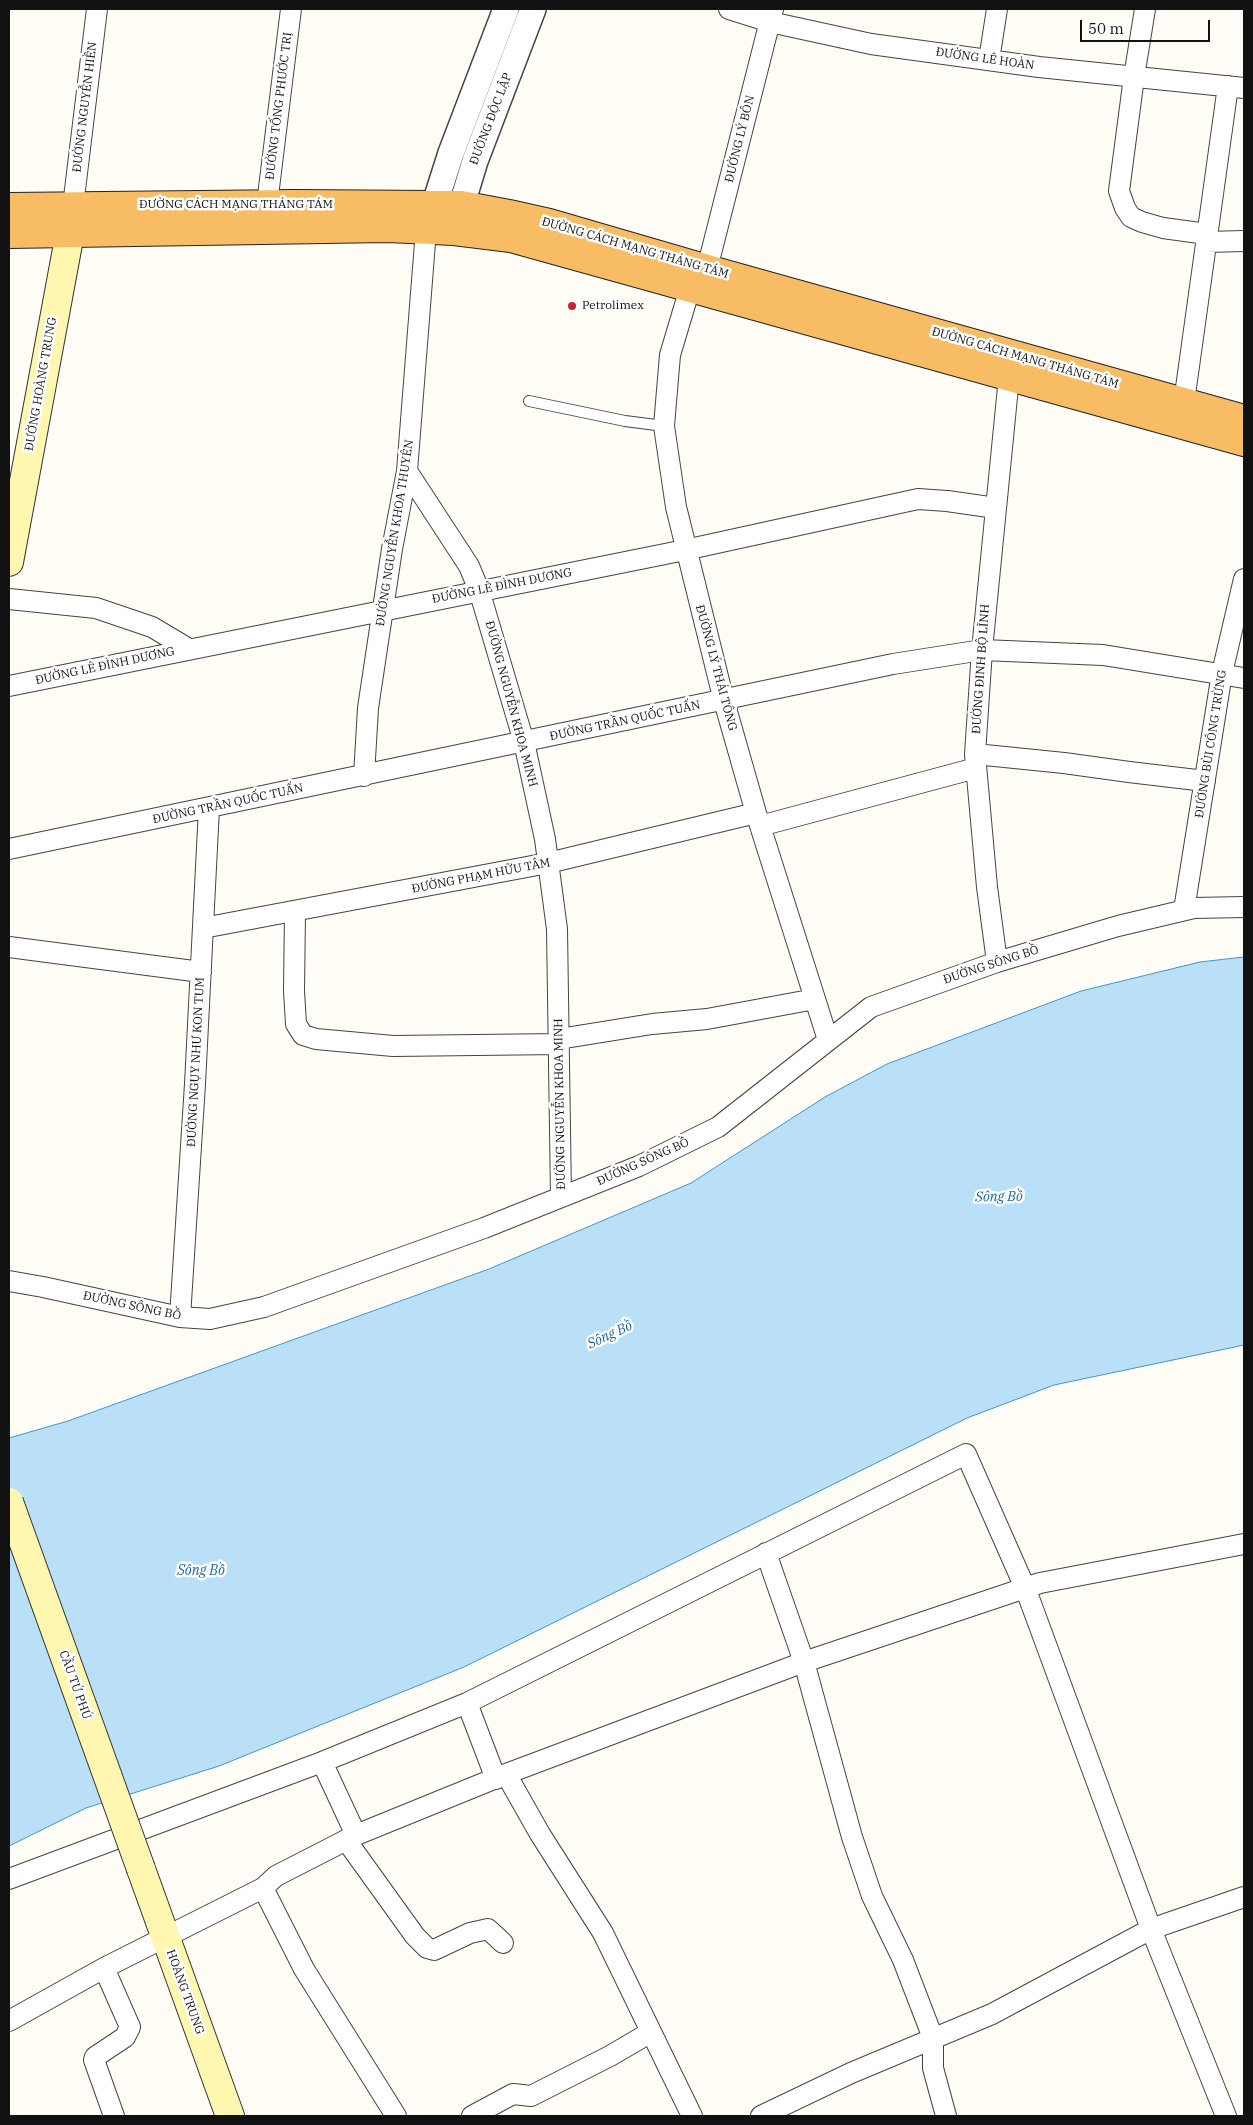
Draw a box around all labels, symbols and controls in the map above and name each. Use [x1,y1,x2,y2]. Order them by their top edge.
scale bar [1083,10,1213,42]
text: 50 m [1088,19,1124,38]
street label: ĐƯỜNG TỐNG PHƯỚC TRỊ [263,31,295,181]
street label: ĐƯỜNG NGUYỄN HIỀN [70,41,100,173]
street label: ĐƯỜNG LÊ HOÀN [935,45,1035,73]
street label: ĐƯỜNG ĐỘC LẬP [467,71,515,167]
street label: ĐƯỜNG LÝ BÔN [722,94,758,184]
street label: ĐƯỜNG CÁCH MẠNG THÁNG TÁM [139,198,333,212]
street label: ĐƯỜNG CÁCH MẠNG THÁNG TÁM [540,214,730,282]
place label: Petrolimex [582,299,644,313]
marker: Petrolimex [566,300,578,312]
street label: ĐƯỜNG HOÀNG TRUNG [22,316,60,452]
street label: ĐƯỜNG CÁCH MẠNG THÁNG TÁM [930,324,1120,392]
street label: ĐƯỜNG NGUYỄN KHOA THUYÊN [373,439,417,627]
street label: ĐƯỜNG LÊ ĐÌNH DƯƠNG [431,565,573,607]
street label: ĐƯỜNG LÝ THÁI TÔNG [692,603,740,733]
street label: ĐƯỜNG ĐINH BỘ LĨNH [969,604,993,734]
street label: ĐƯỜNG NGUYỄN KHOA MINH [482,619,540,789]
street label: ĐƯỜNG LÊ ĐÌNH DƯƠNG [34,644,176,688]
street label: ĐƯỜNG BÙI CÔNG TRỪNG [1192,669,1230,819]
street label: ĐƯỜNG TRẦN QUỐC TUẤN [548,698,702,744]
street label: ĐƯỜNG TRẦN QUỐC TUẤN [151,781,305,827]
street label: ĐƯỜNG PHẠM HỮU TÂM [411,856,551,896]
street label: ĐƯỜNG SÔNG BỒ [941,943,1041,987]
street label: ĐƯỜNG NGỤY NHƯ KON TUM [184,977,208,1147]
street label: ĐƯỜNG NGUYỄN KHOA MINH [551,1018,569,1190]
street label: ĐƯỜNG SÔNG BỒ [595,1135,691,1189]
water label: Sông Bồ [975,1188,1023,1206]
street label: ĐƯỜNG SÔNG BỒ [82,1289,182,1323]
water label: Sông Bồ [585,1317,635,1353]
water label: Sông Bồ [177,1563,225,1579]
street label: CẦU TỨ PHÚ [56,1649,94,1721]
street label: HOÀNG TRUNG [163,1948,207,2036]

